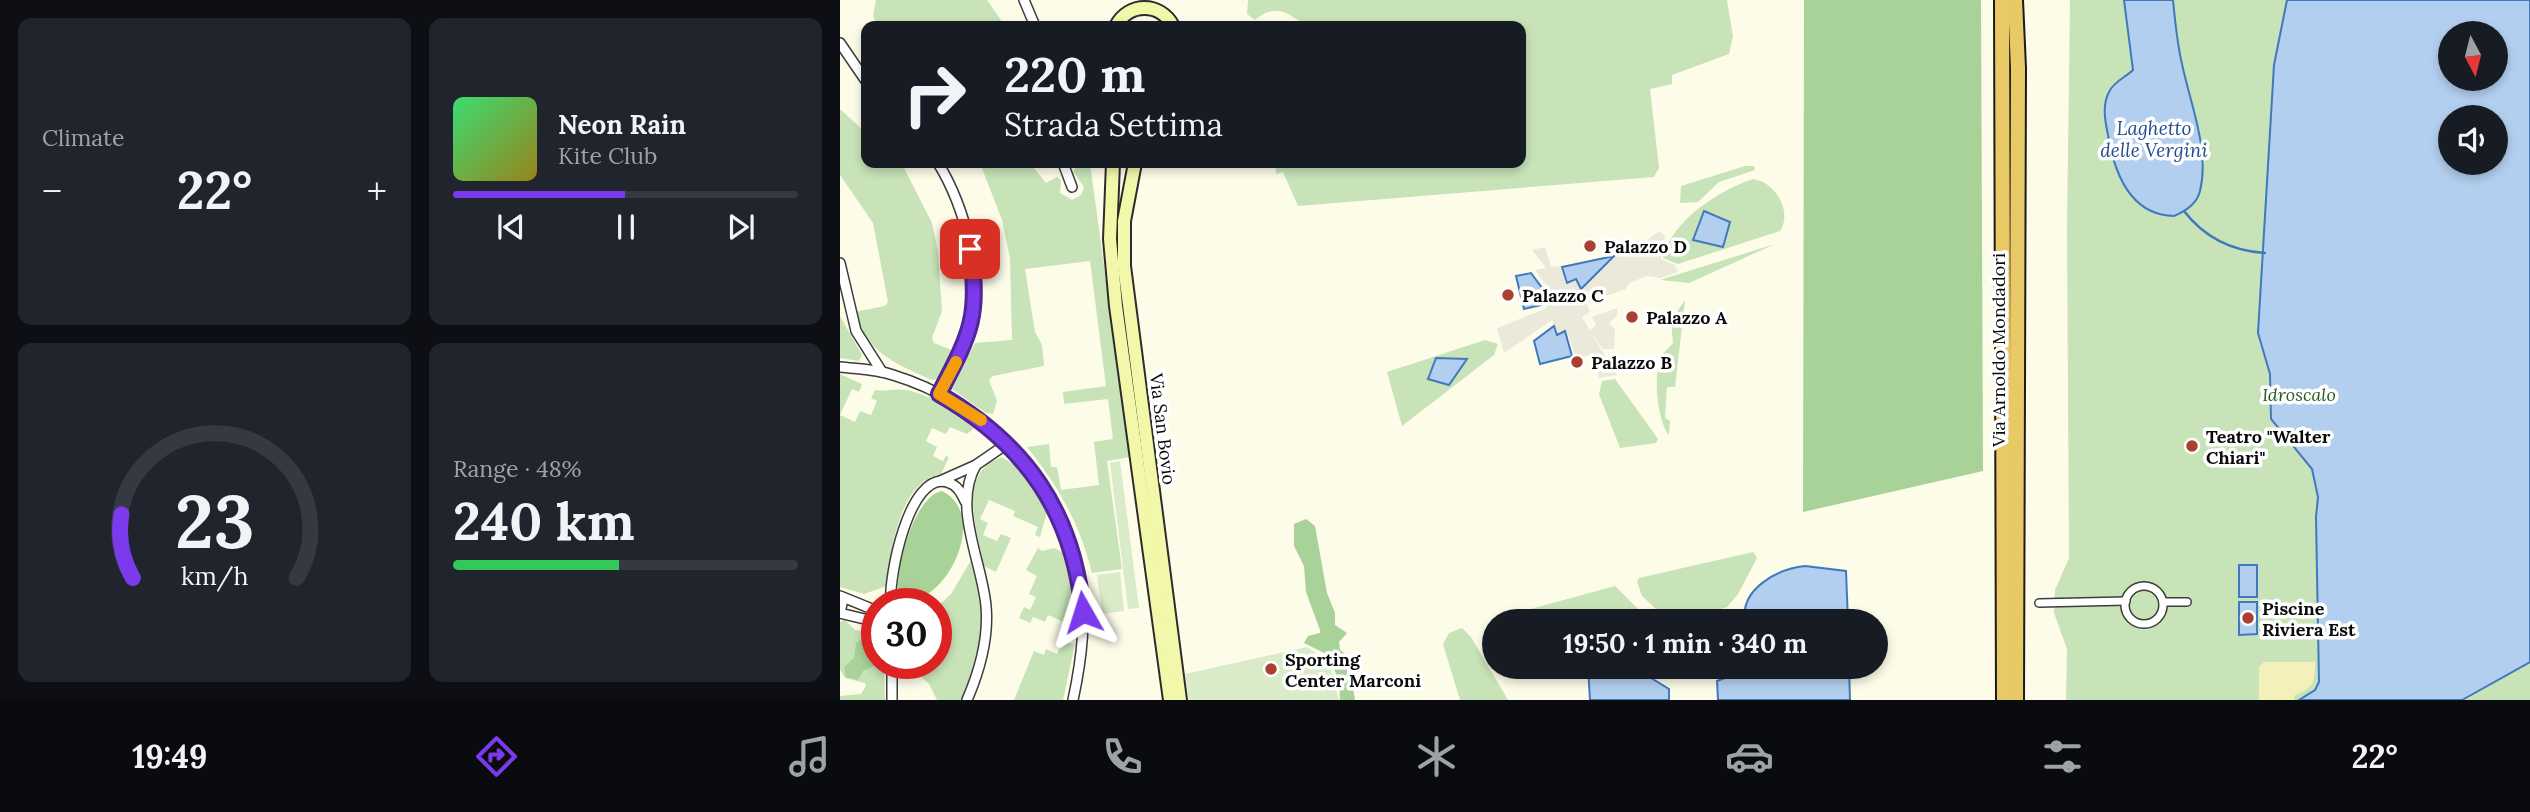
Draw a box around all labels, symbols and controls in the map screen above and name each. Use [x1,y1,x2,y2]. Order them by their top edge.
north arrow [2438,21,2508,91]
map controls [2438,21,2508,175]
text: 220 m [1004,43,1145,105]
icon: right [889,49,980,140]
text: Strada Settima [1004,104,1223,145]
button: sound [2438,105,2508,175]
text: Neon Rain [558,108,686,141]
water label: Laghetto delle Vergini [2100,116,2208,162]
text: Climate [42,123,124,152]
text: Kite Club [558,141,657,170]
text: 22° [177,157,252,223]
text: − [42,167,62,215]
text: + [367,167,387,215]
icon: previous [492,208,530,246]
icon: pause [607,208,645,246]
icon: next [722,208,760,246]
pin [940,219,1000,279]
icon: arrive [951,230,989,268]
place label: Palazzo D [1604,235,1687,258]
marker: Palazzo D [1582,238,1598,254]
street label: Via Arnoldo Mondadori [1987,253,2010,448]
place label: Palazzo C [1522,284,1604,307]
marker: Palazzo C [1500,287,1516,303]
place label: Palazzo A [1646,306,1727,329]
marker: Palazzo A [1624,309,1640,325]
place label: Palazzo B [1591,351,1672,374]
marker: Palazzo B [1569,354,1585,370]
street label: Via San Bovio [1145,371,1181,486]
park label: Idroscalo [2262,383,2336,406]
place label: Teatro "Walter Chiari" [2206,425,2331,469]
marker: Teatro "Walter Chiari" [2184,438,2200,454]
text: Range · 48% [453,454,582,483]
text: 23 [175,476,254,569]
text: 240 km [453,488,635,554]
text: km/h [181,560,248,592]
position arrow [1046,575,1120,649]
speed limit sign: 30 [861,588,952,679]
place label: Piscine Riviera Est [2262,597,2356,641]
marker: Piscine Riviera Est [2240,610,2256,626]
text: 19:50 · 1 min · 340 m [1563,627,1807,660]
place label: Sporting Center Marconi [1285,648,1421,692]
marker: Sporting Center Marconi [1263,661,1279,677]
icon: directions [472,732,521,781]
icon: music [785,732,834,781]
icon: phone [1098,732,1147,781]
icon: climate [1412,732,1461,781]
icon: car [1725,732,1774,781]
icon: filters [2038,732,2087,781]
text: 19:49 [132,736,208,777]
text: 22° [2351,736,2398,777]

